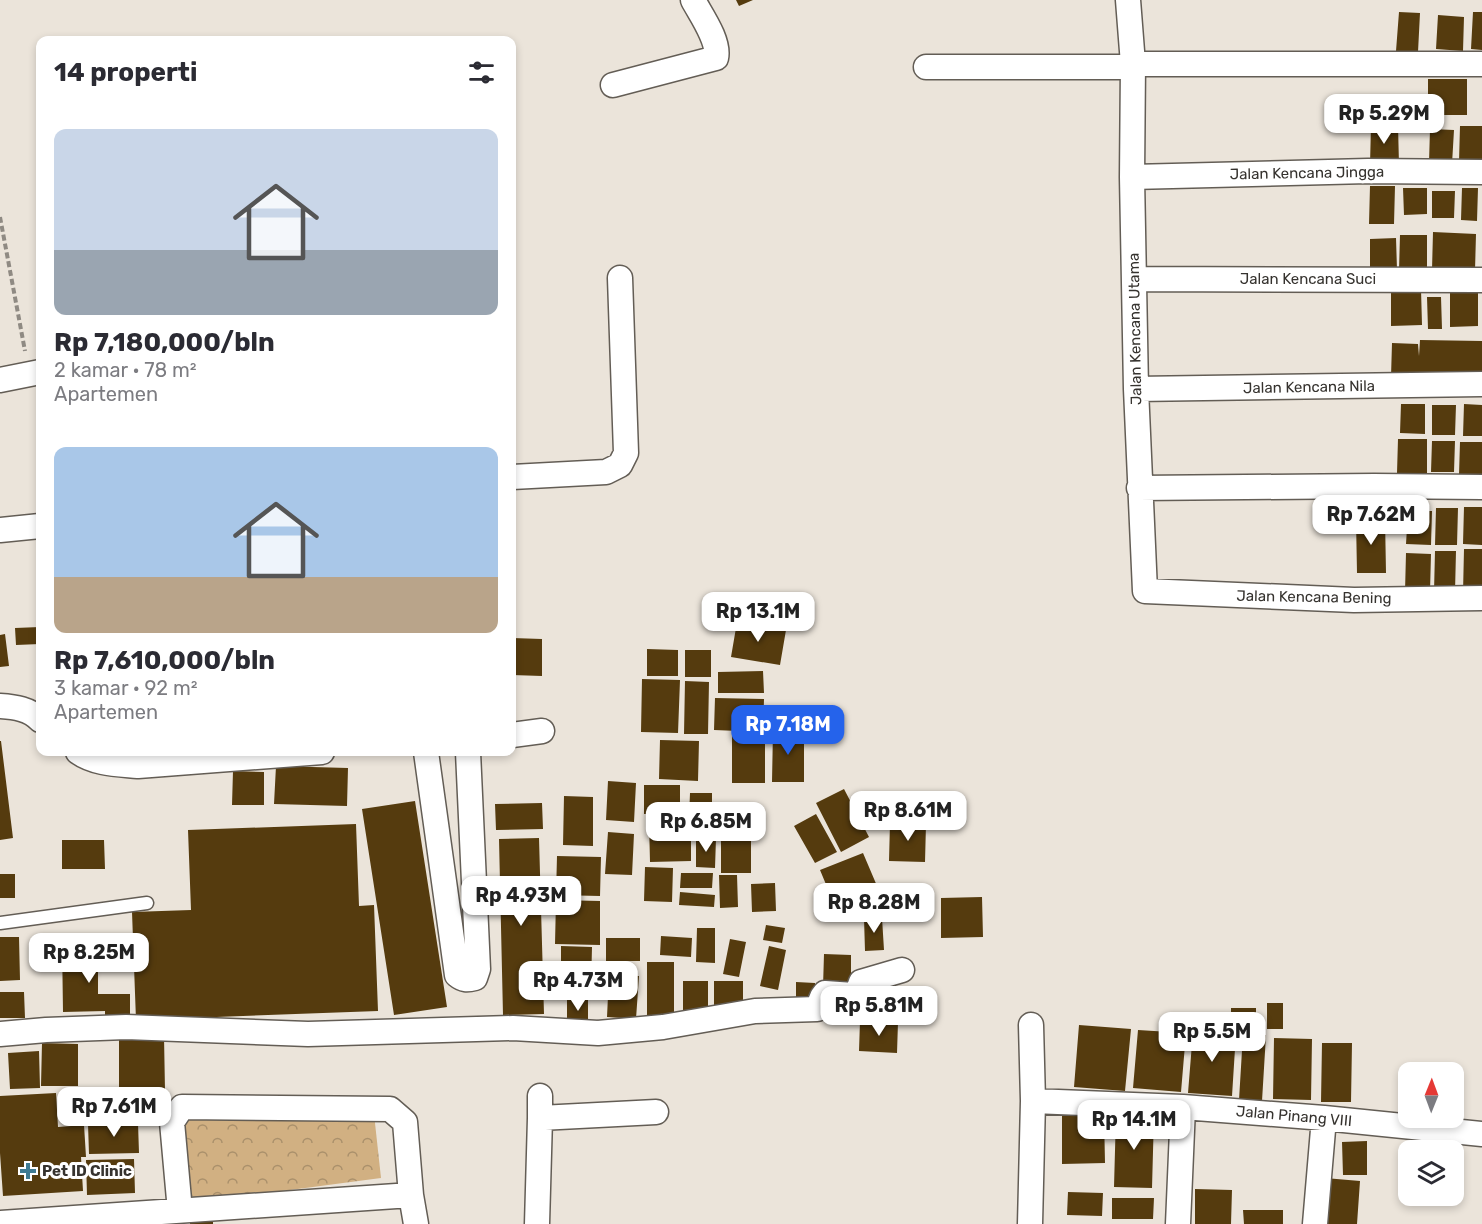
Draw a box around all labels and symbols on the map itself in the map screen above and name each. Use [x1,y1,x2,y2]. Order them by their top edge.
pin: Rp 5.29M [1322,94,1446,145]
street label: Jalan Kencana Jingga [1230,163,1384,183]
street label: Jalan Kencana Utama [1125,253,1145,405]
street label: Jalan Kencana Suci [1240,270,1376,288]
street label: Jalan Kencana Nila [1243,377,1375,397]
pin: Rp 7.62M [1309,495,1433,546]
street label: Jalan Kencana Bening [1236,587,1392,607]
pin: Rp 13.1M [696,592,820,643]
pin: Rp 7.18M [726,705,850,756]
pin: Rp 8.61M [846,791,970,842]
pin: Rp 6.85M [644,802,768,853]
pin: Rp 4.93M [459,876,583,927]
pin: Rp 8.28M [812,883,936,934]
pin: Rp 8.25M [27,933,151,984]
pin: Rp 4.73M [516,961,640,1012]
pin: Rp 5.81M [817,986,941,1037]
pin: Rp 5.5M [1157,1012,1267,1063]
north arrow [1398,1062,1464,1128]
pin: Rp 7.61M [52,1087,176,1138]
pin: Rp 14.1M [1072,1100,1196,1151]
street label: Jalan Pinang VIII [1235,1102,1353,1130]
marker: Pet ID Clinic [19,1162,37,1180]
place label: Pet ID Clinic [42,1162,132,1180]

